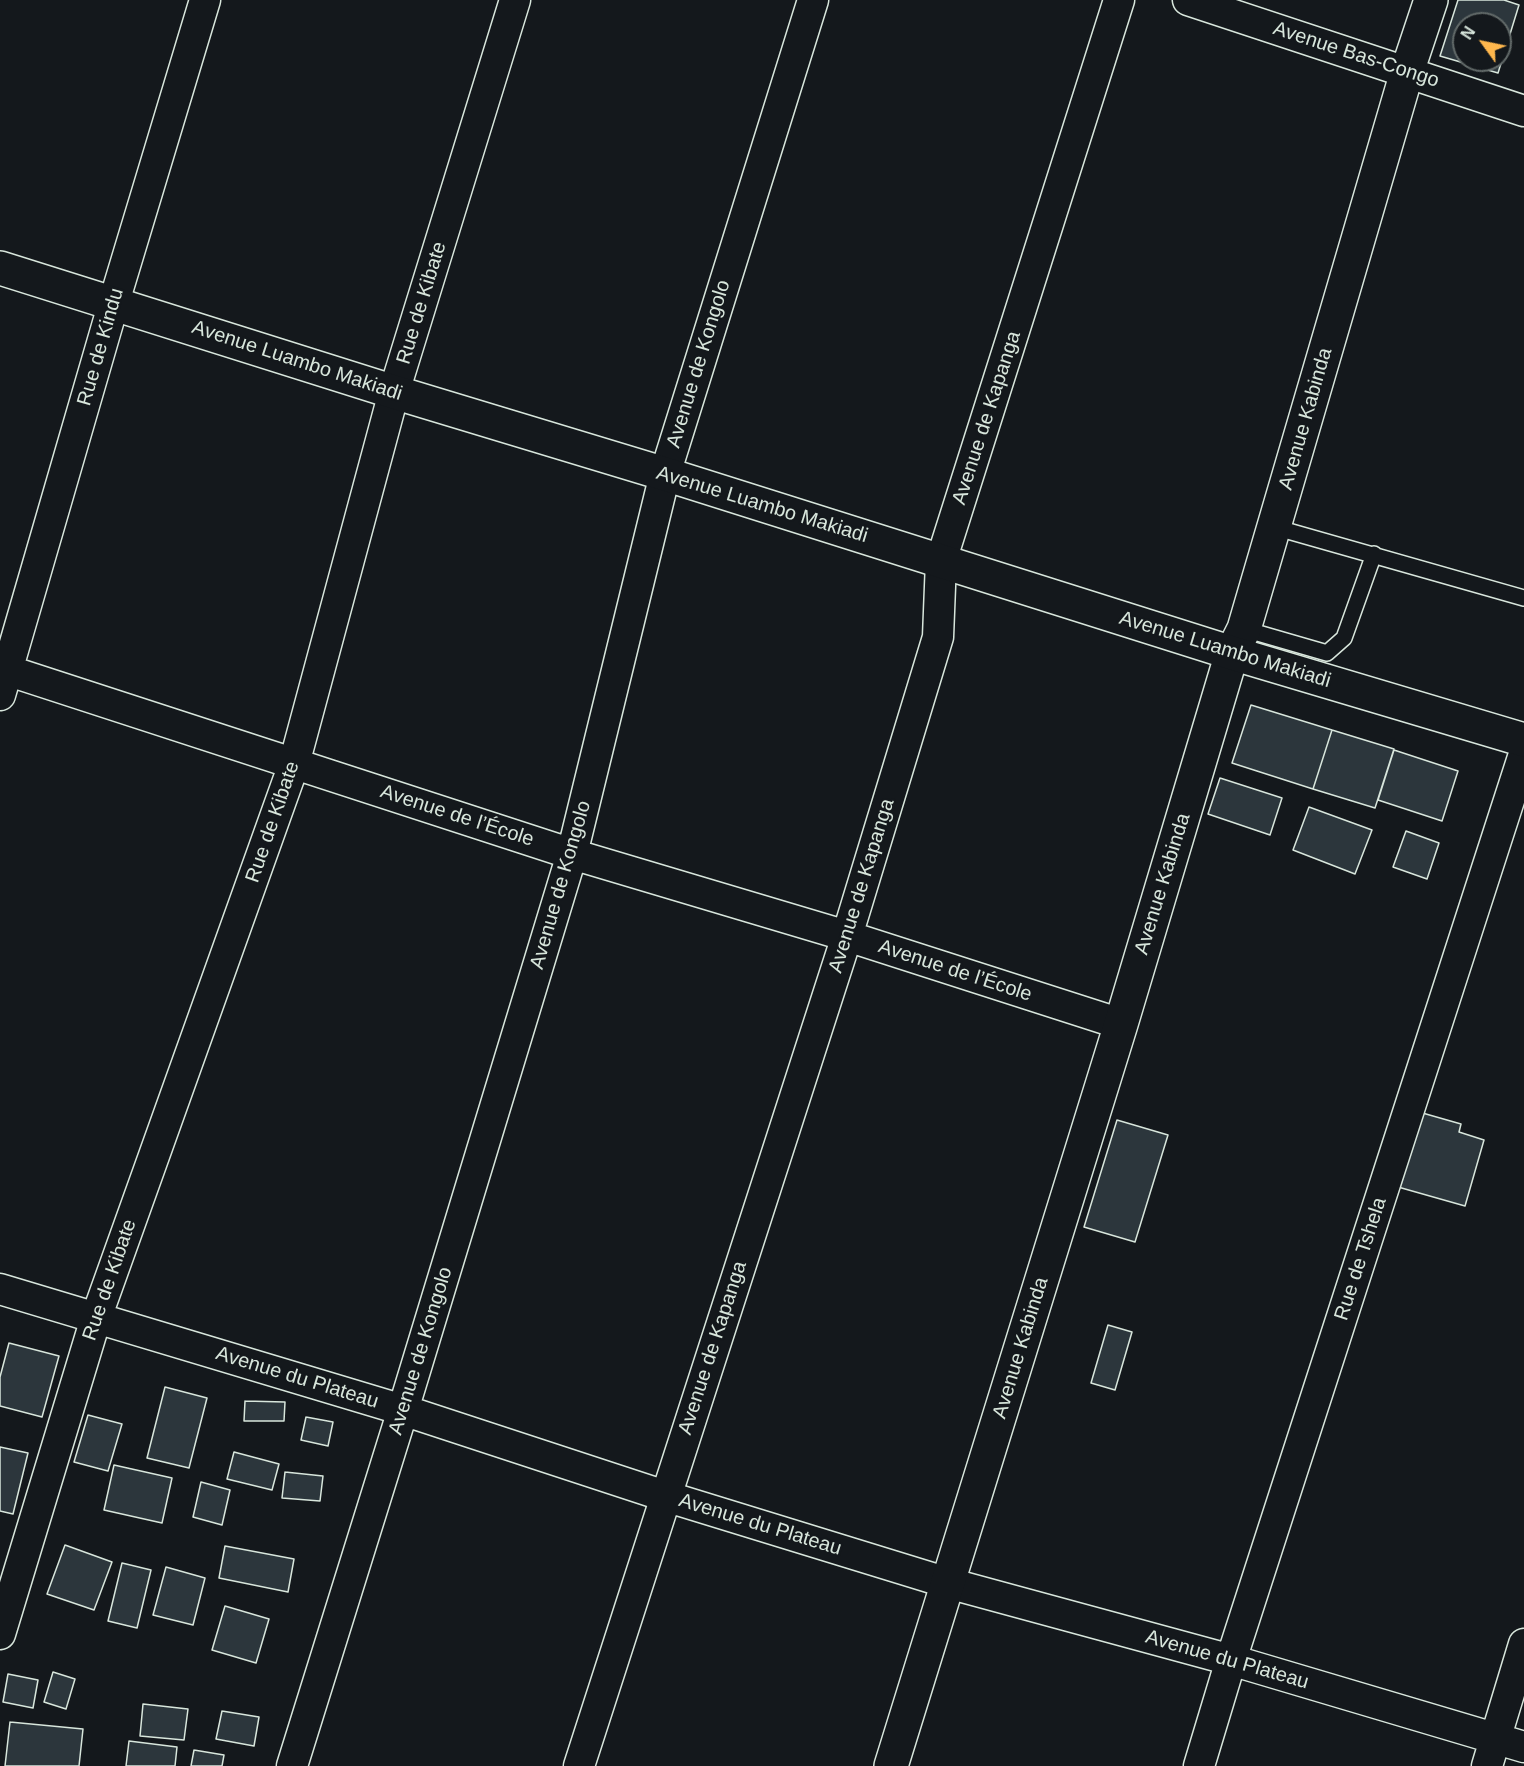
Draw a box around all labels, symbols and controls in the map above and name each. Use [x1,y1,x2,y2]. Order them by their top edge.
north arrow [1452,12,1512,72]
street label: Avenue Bas-Congo [1270,17,1442,93]
text: N [1458,24,1478,42]
street label: Rue de Kibate [392,239,452,367]
street label: Avenue de Kongolo [662,277,736,451]
street label: Rue de Kindu [73,285,129,409]
street label: Avenue Luambo Makiadi [189,316,405,406]
street label: Avenue de Kapanga [948,328,1026,508]
street label: Avenue Kabinda [1274,345,1338,493]
street label: Avenue Luambo Makiadi [653,461,871,549]
street label: Avenue Luambo Makiadi [1116,606,1334,694]
street label: Rue de Kibate [241,758,305,886]
street label: Avenue de l’École [377,780,537,852]
street label: Avenue de Kapanga [824,796,900,976]
street label: Avenue de Kongolo [525,798,597,972]
street label: Avenue Kabinda [1130,810,1196,958]
street label: Avenue de l’École [875,935,1035,1007]
street label: Rue de Tshela [1330,1194,1392,1324]
street label: Rue de Kibate [78,1216,142,1344]
street label: Avenue de Kapanga [674,1258,752,1438]
street label: Avenue de Kongolo [384,1264,458,1438]
street label: Avenue Kabinda [988,1274,1054,1422]
street label: Avenue du Plateau [213,1342,381,1414]
street label: Avenue du Plateau [676,1489,844,1561]
street label: Avenue du Plateau [1143,1625,1311,1695]

